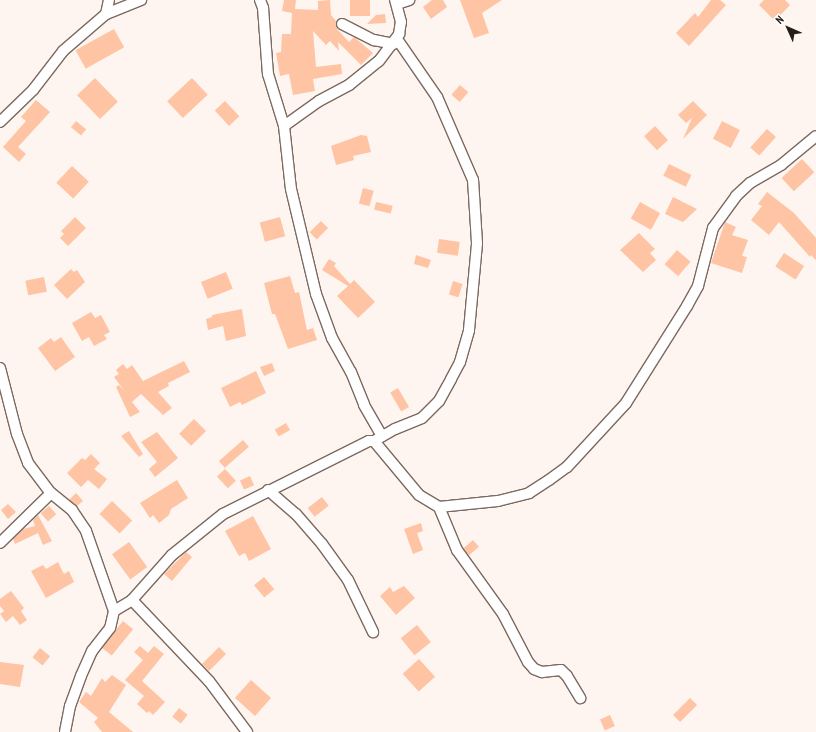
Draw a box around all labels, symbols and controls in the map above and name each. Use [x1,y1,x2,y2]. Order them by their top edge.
north arrow [768,8,808,48]
text: N [772,12,787,27]

